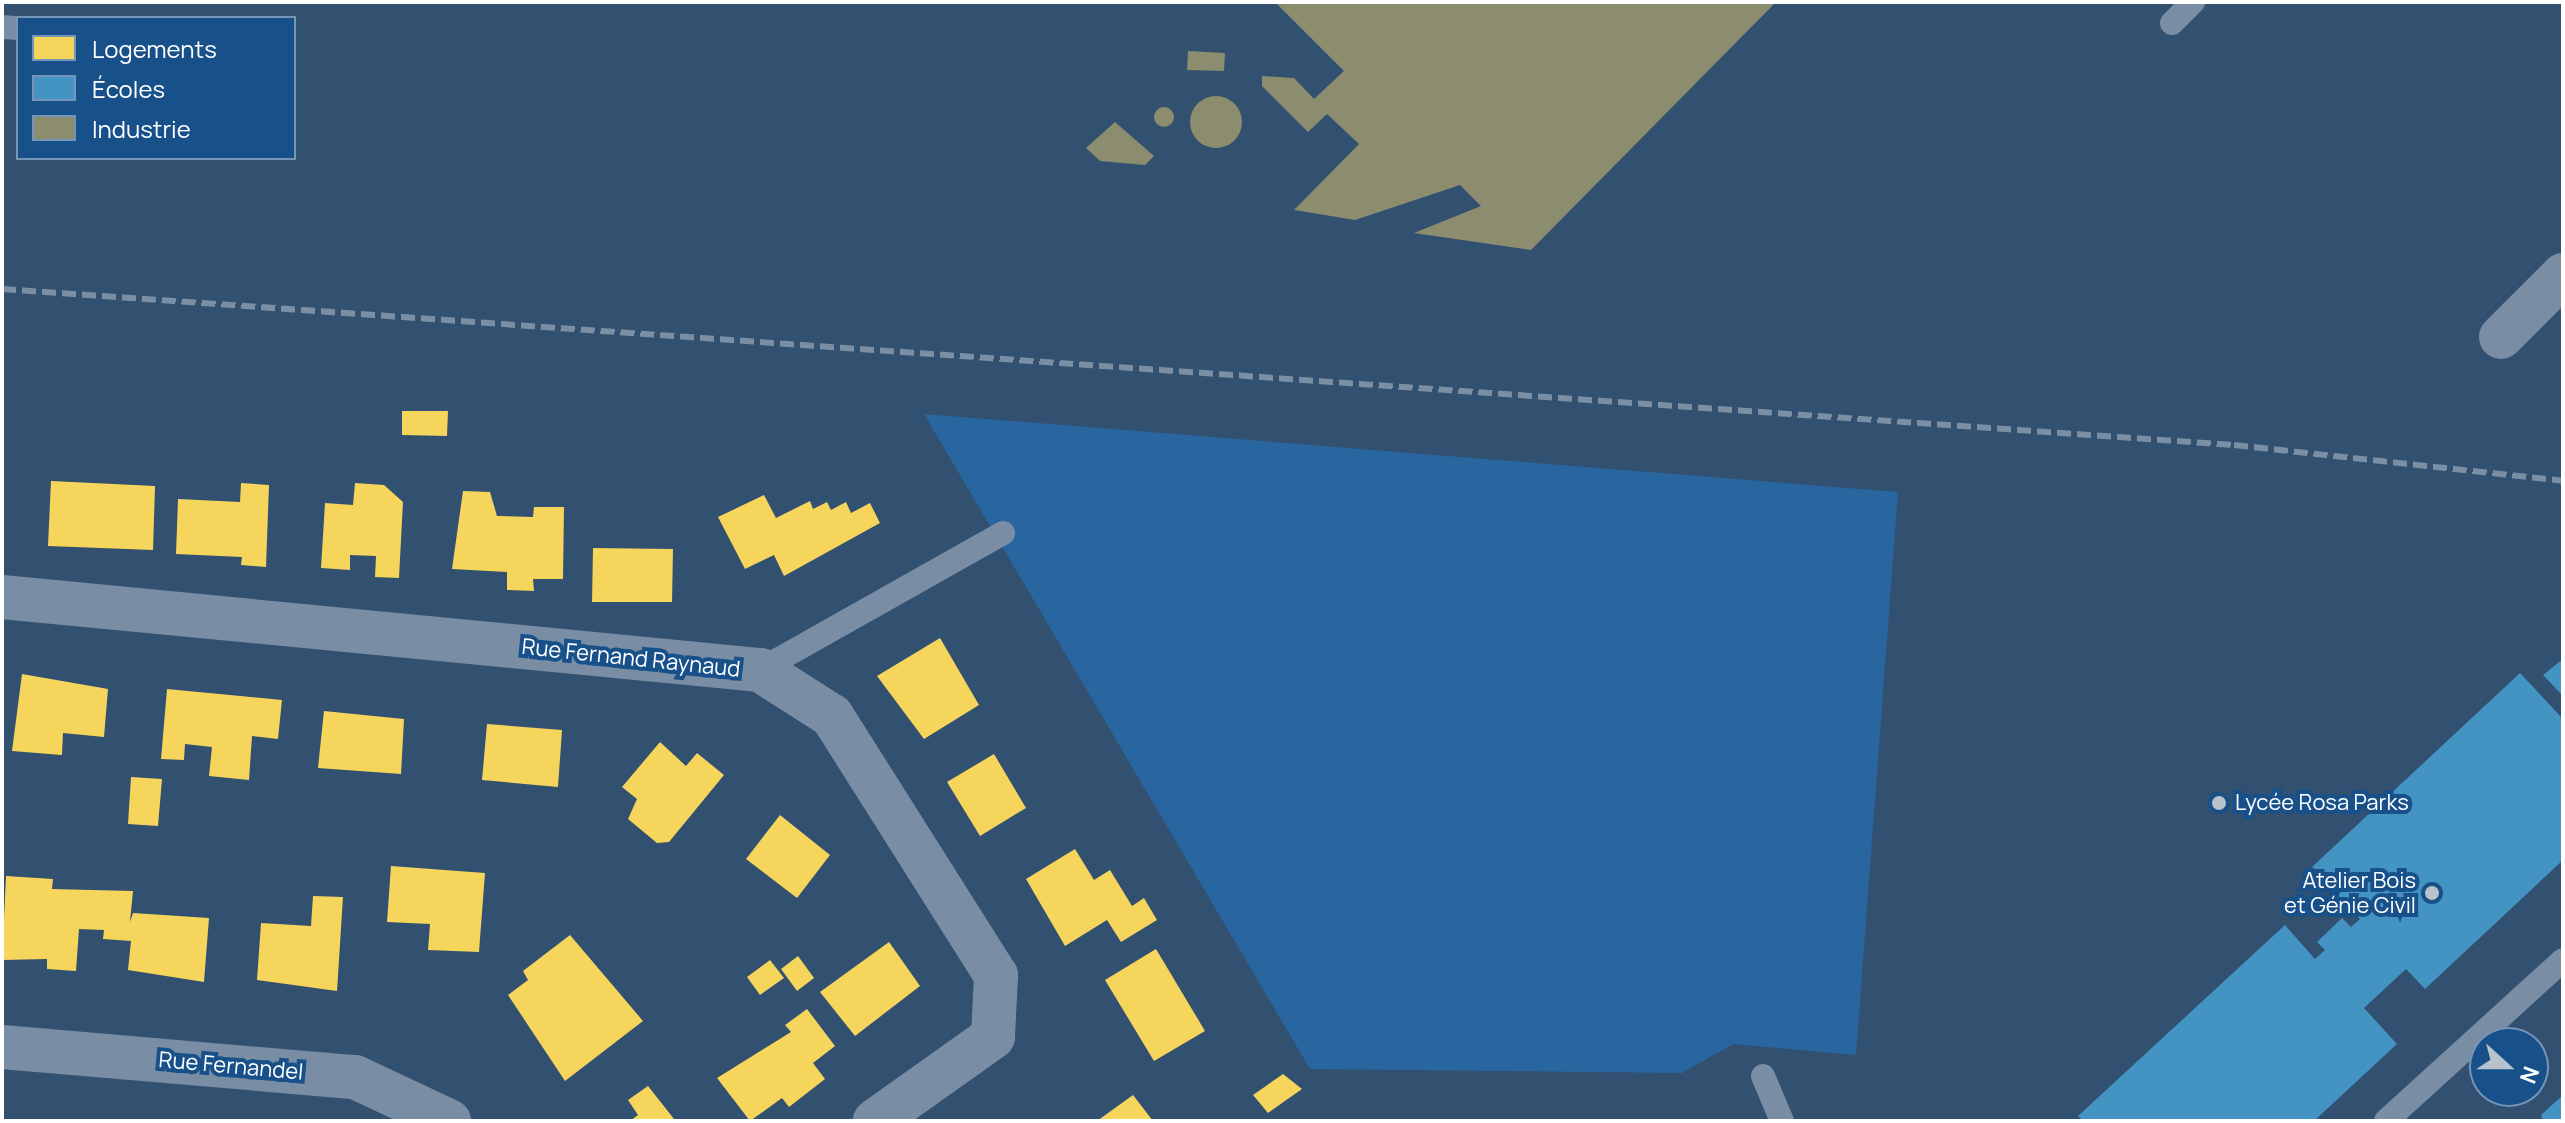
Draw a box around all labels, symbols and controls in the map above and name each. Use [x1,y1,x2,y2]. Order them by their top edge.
legend [16,16,296,160]
text: Logements [92,32,217,65]
text: Écoles [92,72,165,105]
text: Industrie [92,112,191,145]
street label: Rue Fernand Raynaud [520,633,742,683]
place label: Lycée Rosa Parks [2235,790,2409,816]
marker: Lycée Rosa Parks [2210,794,2228,812]
place label: Atelier Bois et Génie Civil [2284,867,2416,918]
marker: Atelier Bois et Génie Civil [2423,884,2441,902]
north arrow [2469,1027,2549,1107]
street label: Rue Fernandel [158,1047,304,1085]
text: N [2513,1062,2546,1088]

